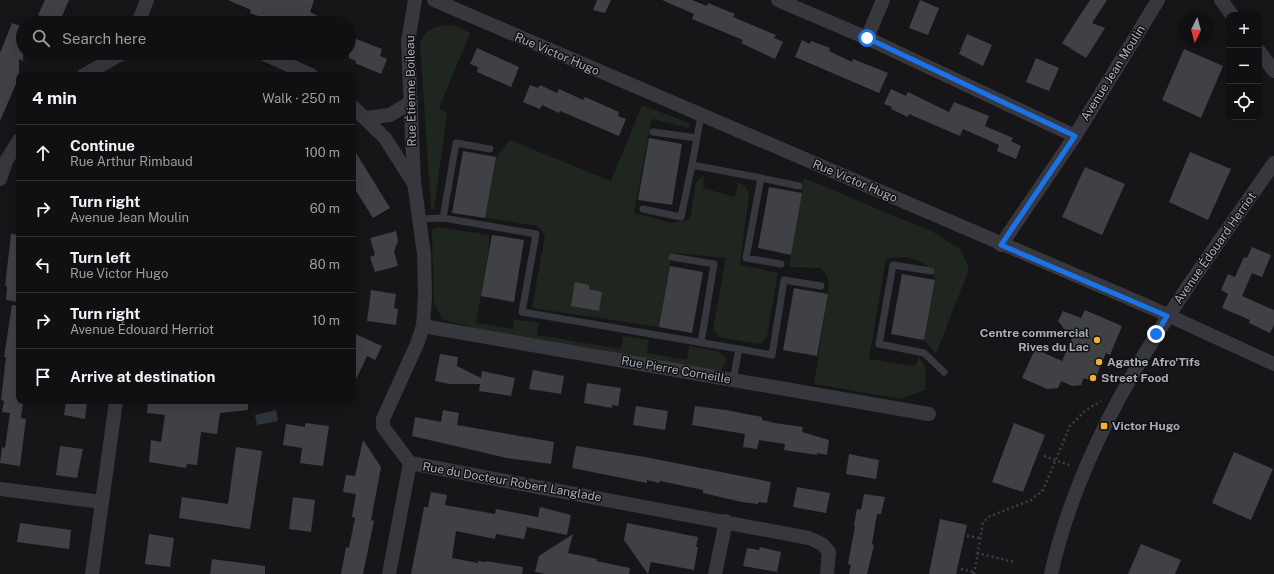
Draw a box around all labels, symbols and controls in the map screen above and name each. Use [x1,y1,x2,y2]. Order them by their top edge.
north arrow [1178,12,1214,48]
map controls [1226,12,1262,120]
button: + [1226,12,1262,48]
search box [16,16,356,60]
street label: Avenue Jean Moulin [1078,23,1148,123]
icon: search [30,27,52,49]
route start [858,29,876,47]
text: Search here [62,30,146,47]
street label: Rue Victor Hugo [513,30,602,78]
street label: Rue Étienne Boileau [403,35,419,147]
button: − [1226,48,1262,84]
button: locate [1226,84,1262,120]
text: 4 min [32,88,77,108]
text: Walk · 250 m [262,91,340,106]
text: Continue [70,137,135,154]
icon: ahead [32,142,54,164]
text: 100 m [304,145,340,160]
text: Rue Arthur Rimbaud [70,154,193,169]
street label: Rue Victor Hugo [811,157,900,205]
street label: Avenue Édouard Herriot [1171,189,1259,307]
text: Turn right [70,193,140,210]
icon: right [32,198,54,220]
text: 60 m [310,201,340,216]
text: Avenue Jean Moulin [70,210,189,225]
text: Turn left [70,249,131,266]
icon: left [32,254,54,276]
text: 80 m [309,257,340,272]
text: Rue Victor Hugo [70,266,168,281]
text: Turn right [70,305,140,322]
icon: right [32,310,54,332]
text: 10 m [312,313,340,328]
text: Avenue Édouard Herriot [70,322,214,337]
route end [1147,325,1165,343]
place label: Centre commercial Rives du Lac [980,326,1089,354]
marker: Centre commercial Rives du Lac [1092,335,1102,345]
street label: Rue Pierre Corneille [620,353,732,387]
place label: Agathe Afro'Tifs [1107,355,1200,369]
marker: Agathe Afro'Tifs [1094,357,1104,367]
icon: arrive [32,366,54,388]
text: Arrive at destination [70,368,215,385]
place label: Street Food [1101,371,1169,385]
marker: Street Food [1088,373,1098,383]
place label: Victor Hugo [1112,419,1180,433]
marker: Victor Hugo [1099,421,1109,431]
street label: Rue du Docteur Robert Langlade [421,459,603,505]

